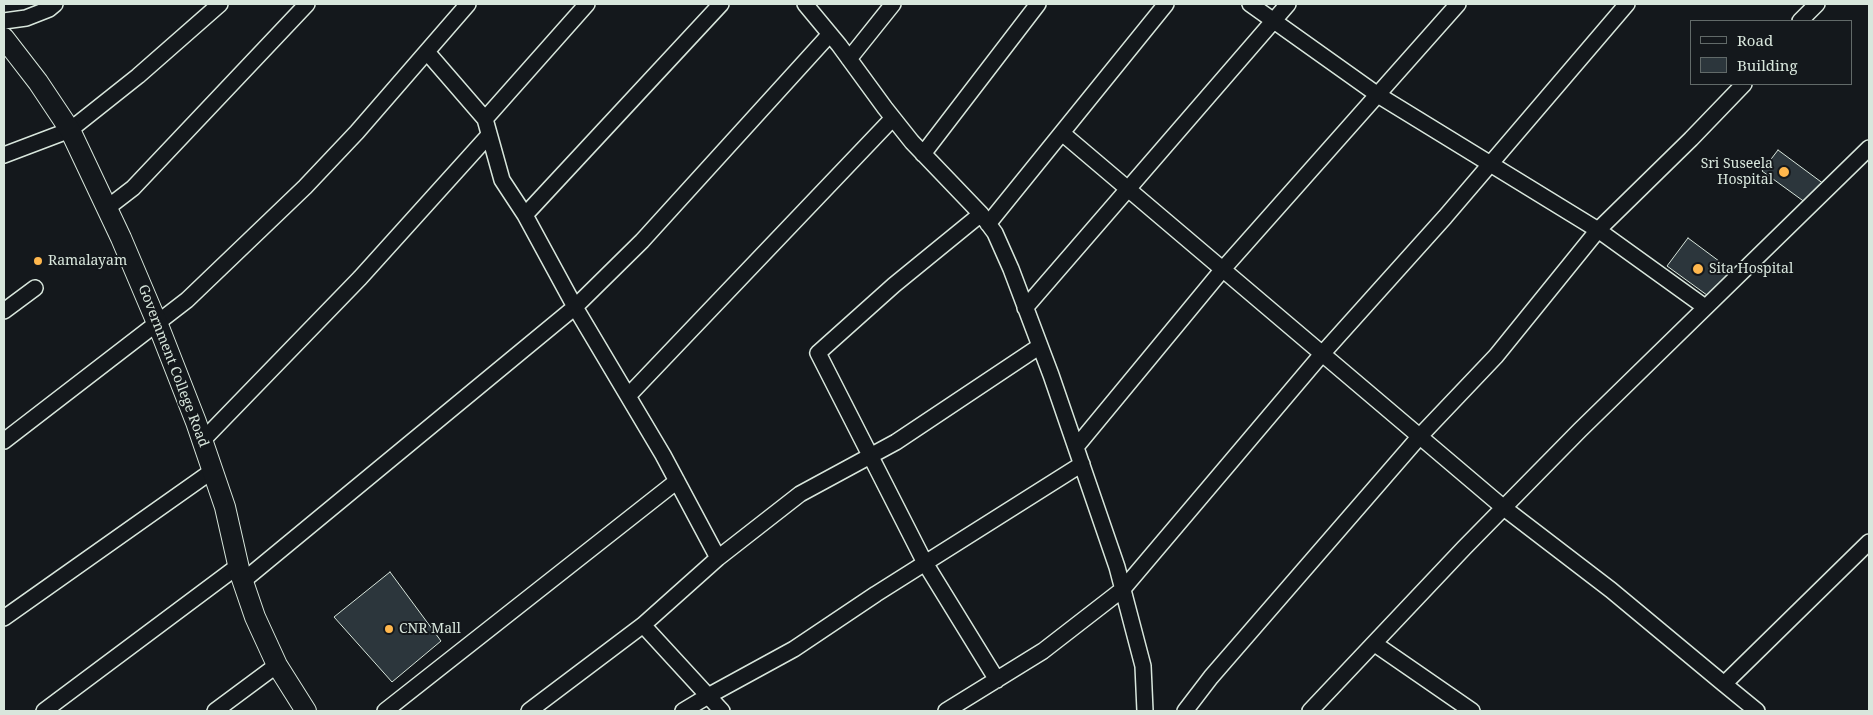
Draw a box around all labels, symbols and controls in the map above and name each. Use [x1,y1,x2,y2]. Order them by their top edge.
legend [1690,20,1853,85]
text: Road [1737,30,1773,50]
text: Building [1737,55,1798,75]
place label: Sri Suseela Hospital [1701,156,1773,188]
marker: Sri Suseela Hospital [1777,165,1791,179]
place label: Ramalayam [48,253,127,269]
marker: Ramalayam [32,255,44,267]
place label: Sita Hospital [1709,261,1793,277]
marker: Sita Hospital [1691,262,1705,276]
street label: Government College Road [134,282,212,450]
place label: CNR Mall [399,621,461,637]
marker: CNR Mall [383,623,395,635]

